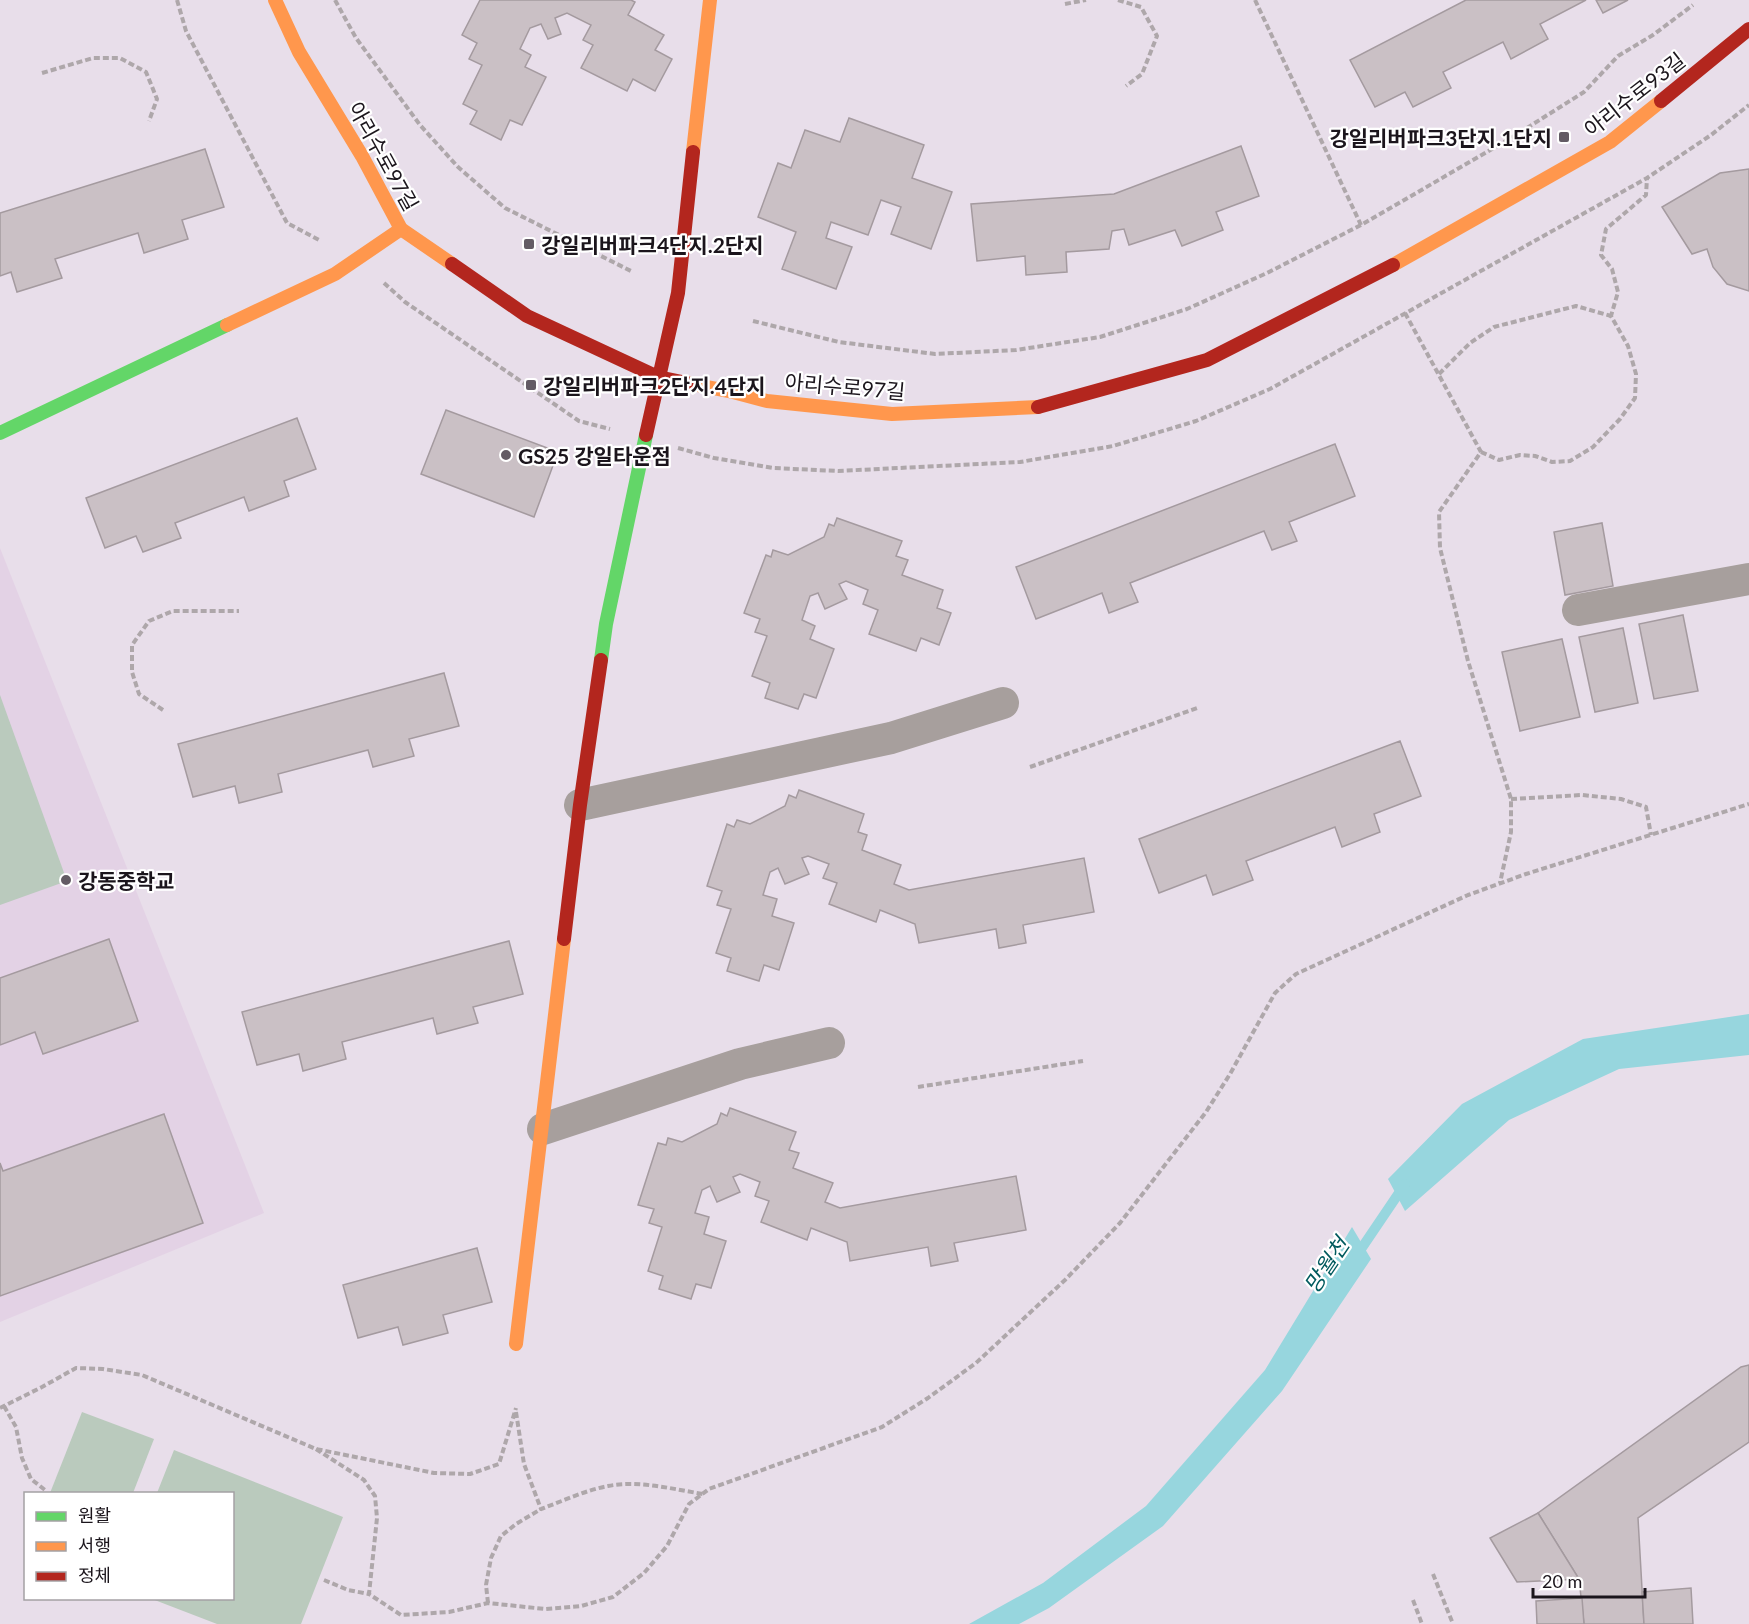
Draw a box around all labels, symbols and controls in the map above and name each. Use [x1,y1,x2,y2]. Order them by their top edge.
street label: 아리수로93길 [1579,47,1689,141]
street label: 아리수로97길 [344,97,424,215]
place label: 강일리버파크3단지.1단지 [1329,125,1552,150]
marker: 강일리버파크3단지.1단지 [1557,130,1571,144]
place label: 강일리버파크4단지.2단지 [541,232,764,257]
marker: 강일리버파크4단지.2단지 [522,237,536,251]
street label: 아리수로97길 [784,368,906,404]
place label: 강일리버파크2단지.4단지 [543,373,766,398]
marker: 강일리버파크2단지.4단지 [524,378,538,392]
place label: GS25 강일타운점 [518,443,671,468]
marker: GS25 강일타운점 [499,448,513,462]
place label: 강동중학교 [78,868,175,893]
marker: 강동중학교 [59,873,73,887]
water label: 망월천 [1298,1230,1356,1298]
legend [24,1492,234,1600]
text: 원활 [78,1504,111,1526]
text: 서행 [78,1534,111,1556]
scale bar [1533,1561,1646,1599]
text: 정체 [78,1564,111,1586]
text: 20 m [1542,1570,1582,1592]

